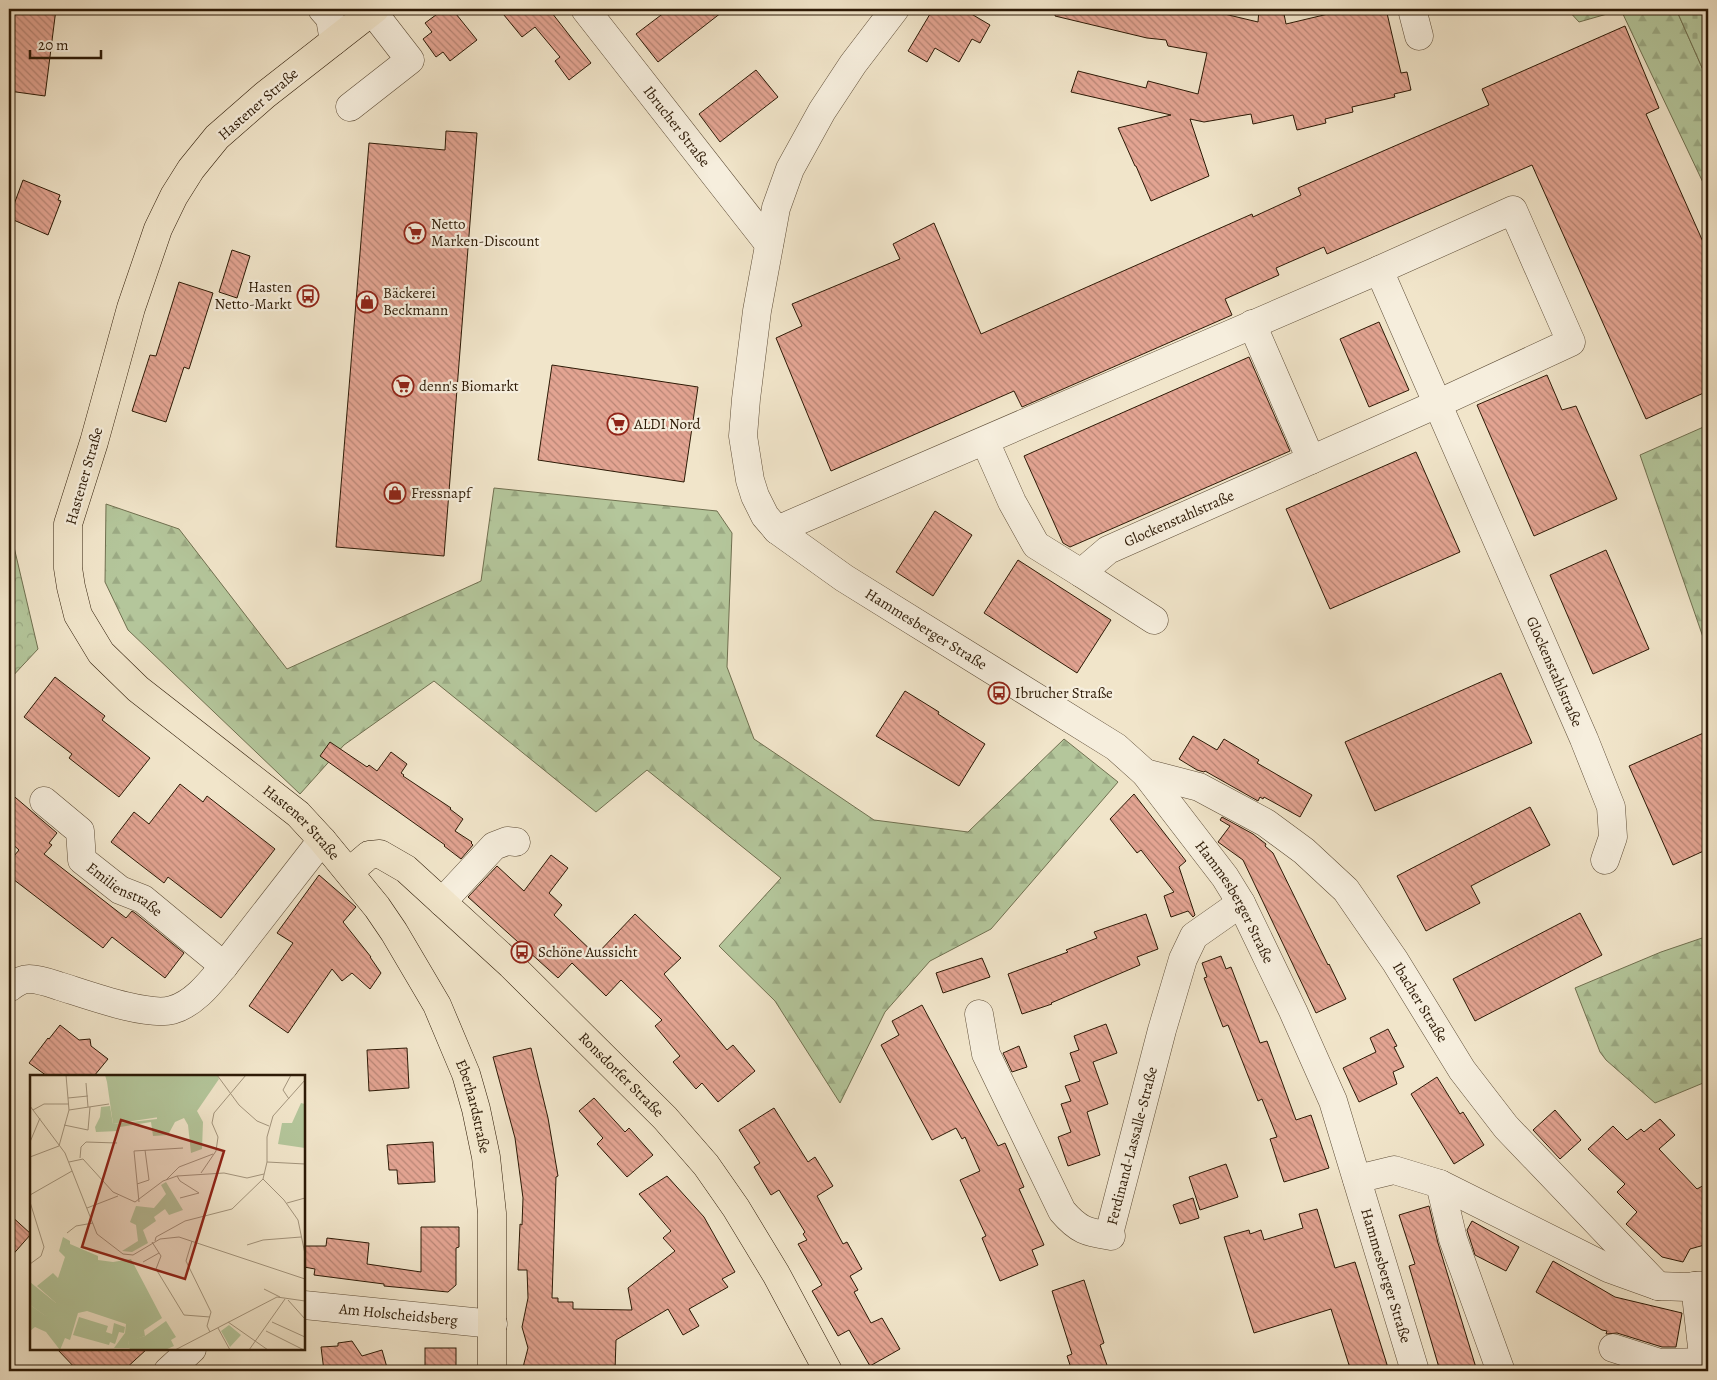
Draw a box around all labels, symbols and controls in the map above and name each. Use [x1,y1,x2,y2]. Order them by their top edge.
scale bar [30,28,101,60]
text: 20 m [38,35,69,55]
street label: Hastener Straße [214,63,303,144]
street label: Ibrucher Straße [639,82,715,171]
place label: Netto Marken-Discount [431,214,539,251]
supermarket icon: Netto Marken-Discount [403,221,427,245]
place label: Hasten Netto-Markt [214,277,292,314]
place label: Bäckerei Beckmann [383,283,448,320]
bus stop icon: Hasten Netto-Markt [296,284,320,308]
shop icon: Bäckerei Beckmann [355,290,379,314]
supermarket icon: denn's Biomarkt [391,374,415,398]
place label: denn's Biomarkt [419,376,519,396]
supermarket icon: ALDI Nord [606,412,630,436]
place label: ALDI Nord [633,414,702,434]
street label: Hastener Straße [61,425,108,527]
shop icon: Fressnapf [383,481,407,505]
place label: Fressnapf [411,483,473,503]
street label: Glockenstahlstraße [1121,485,1237,552]
street label: Hammesberger Straße [861,584,991,675]
street label: Glockenstahlstraße [1522,613,1588,730]
bus stop icon: Ibrucher Straße [987,681,1011,705]
place label: Ibrucher Straße [1015,683,1113,703]
street label: Hastener Straße [259,780,344,864]
street label: Hammesberger Straße [1190,836,1279,967]
street label: Emilienstraße [82,857,167,921]
bus stop icon: Schöne Aussicht [510,940,534,964]
place label: Schöne Aussicht [538,942,638,962]
street label: Ibacher Straße [1388,958,1453,1046]
street label: Ronsdorfer Straße [574,1028,669,1122]
street label: Eberhardstraße [451,1056,495,1156]
street label: Ferdinand-Lassalle-Straße [1102,1064,1162,1227]
inset map [30,1075,305,1350]
street label: Hammesberger Straße [1356,1206,1416,1346]
street label: Am Holscheidsberg [337,1298,459,1330]

